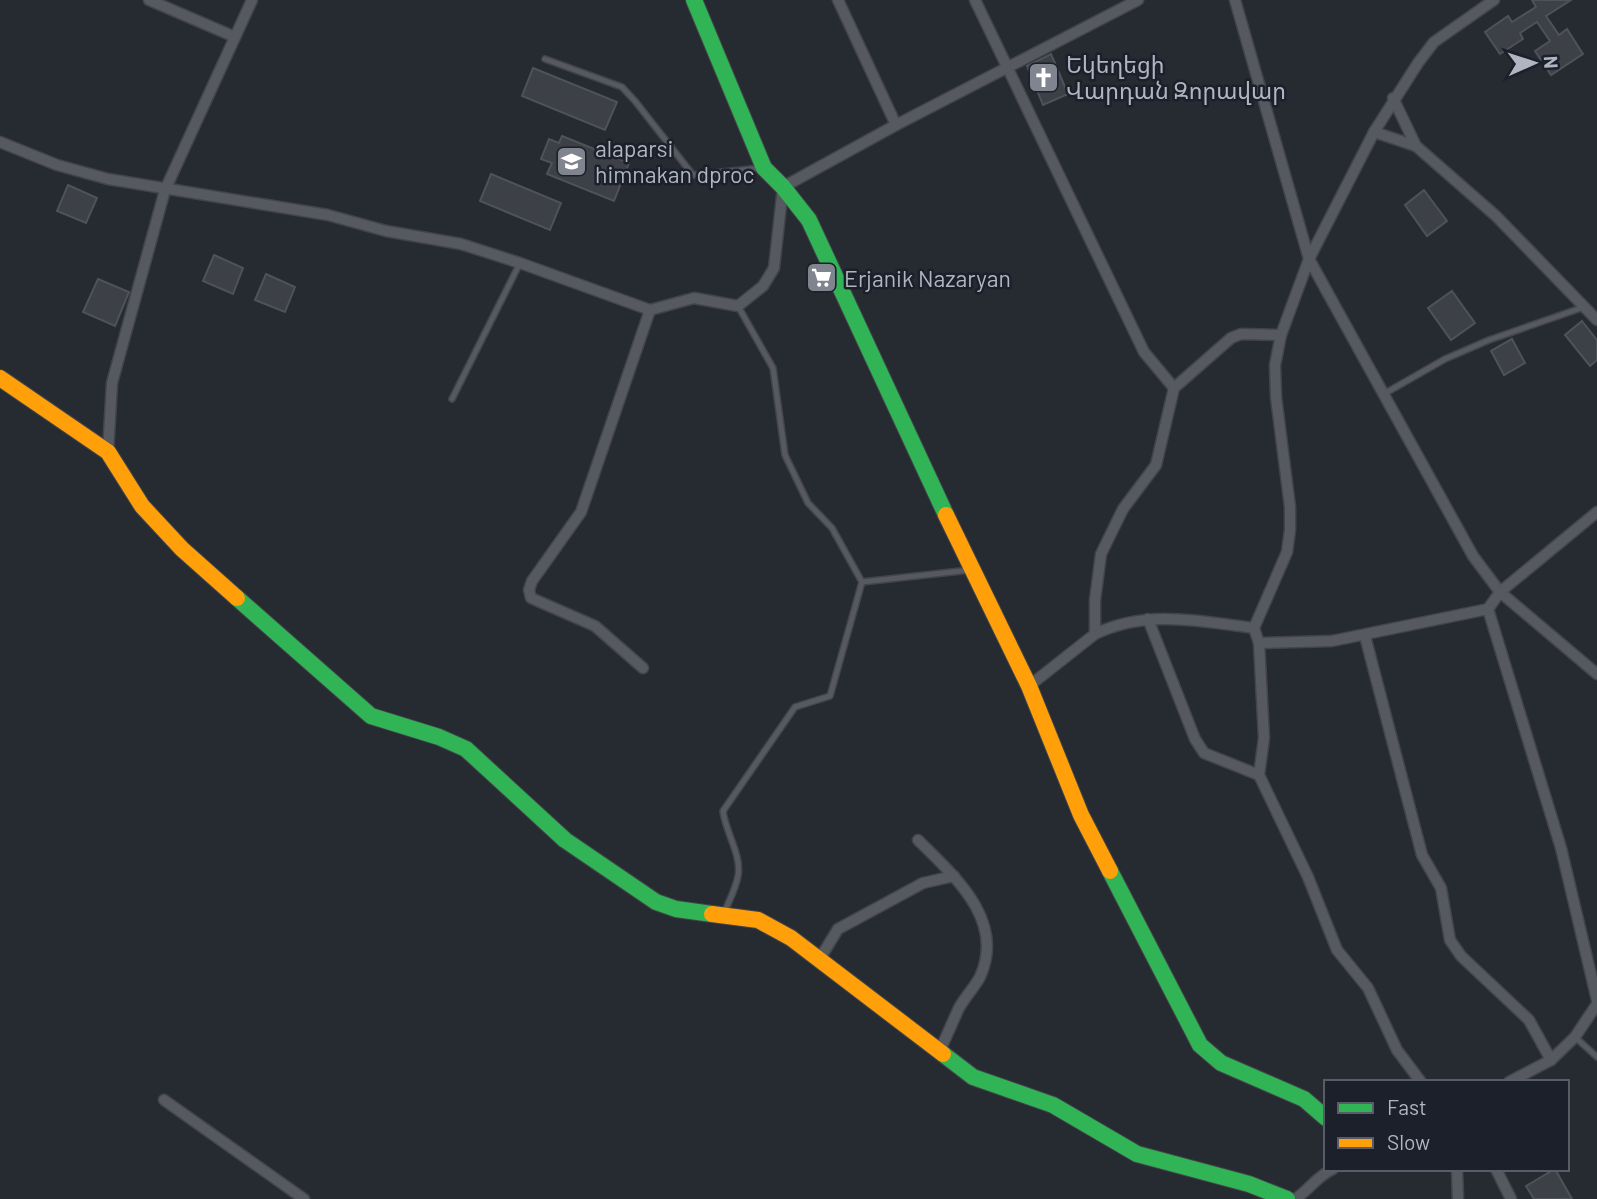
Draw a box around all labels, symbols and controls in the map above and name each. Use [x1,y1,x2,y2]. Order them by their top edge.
north arrow [1499,28,1569,98]
place label: Եկեղեցի Վարդան Զորավար [1066,50,1286,105]
text: N [1540,55,1563,69]
church icon: Եկեղեցի Վարդան Զորավար [1026,60,1060,94]
place label: alaparsi himnakan dproc [595,134,755,188]
school or university icon: alaparsi himnakan dproc [555,144,589,178]
supermarket icon: Erjanik Nazaryan [804,261,838,295]
place label: Erjanik Nazaryan [844,264,1011,292]
legend [1324,1080,1569,1171]
text: Fast [1387,1094,1427,1119]
text: Slow [1387,1129,1430,1154]

